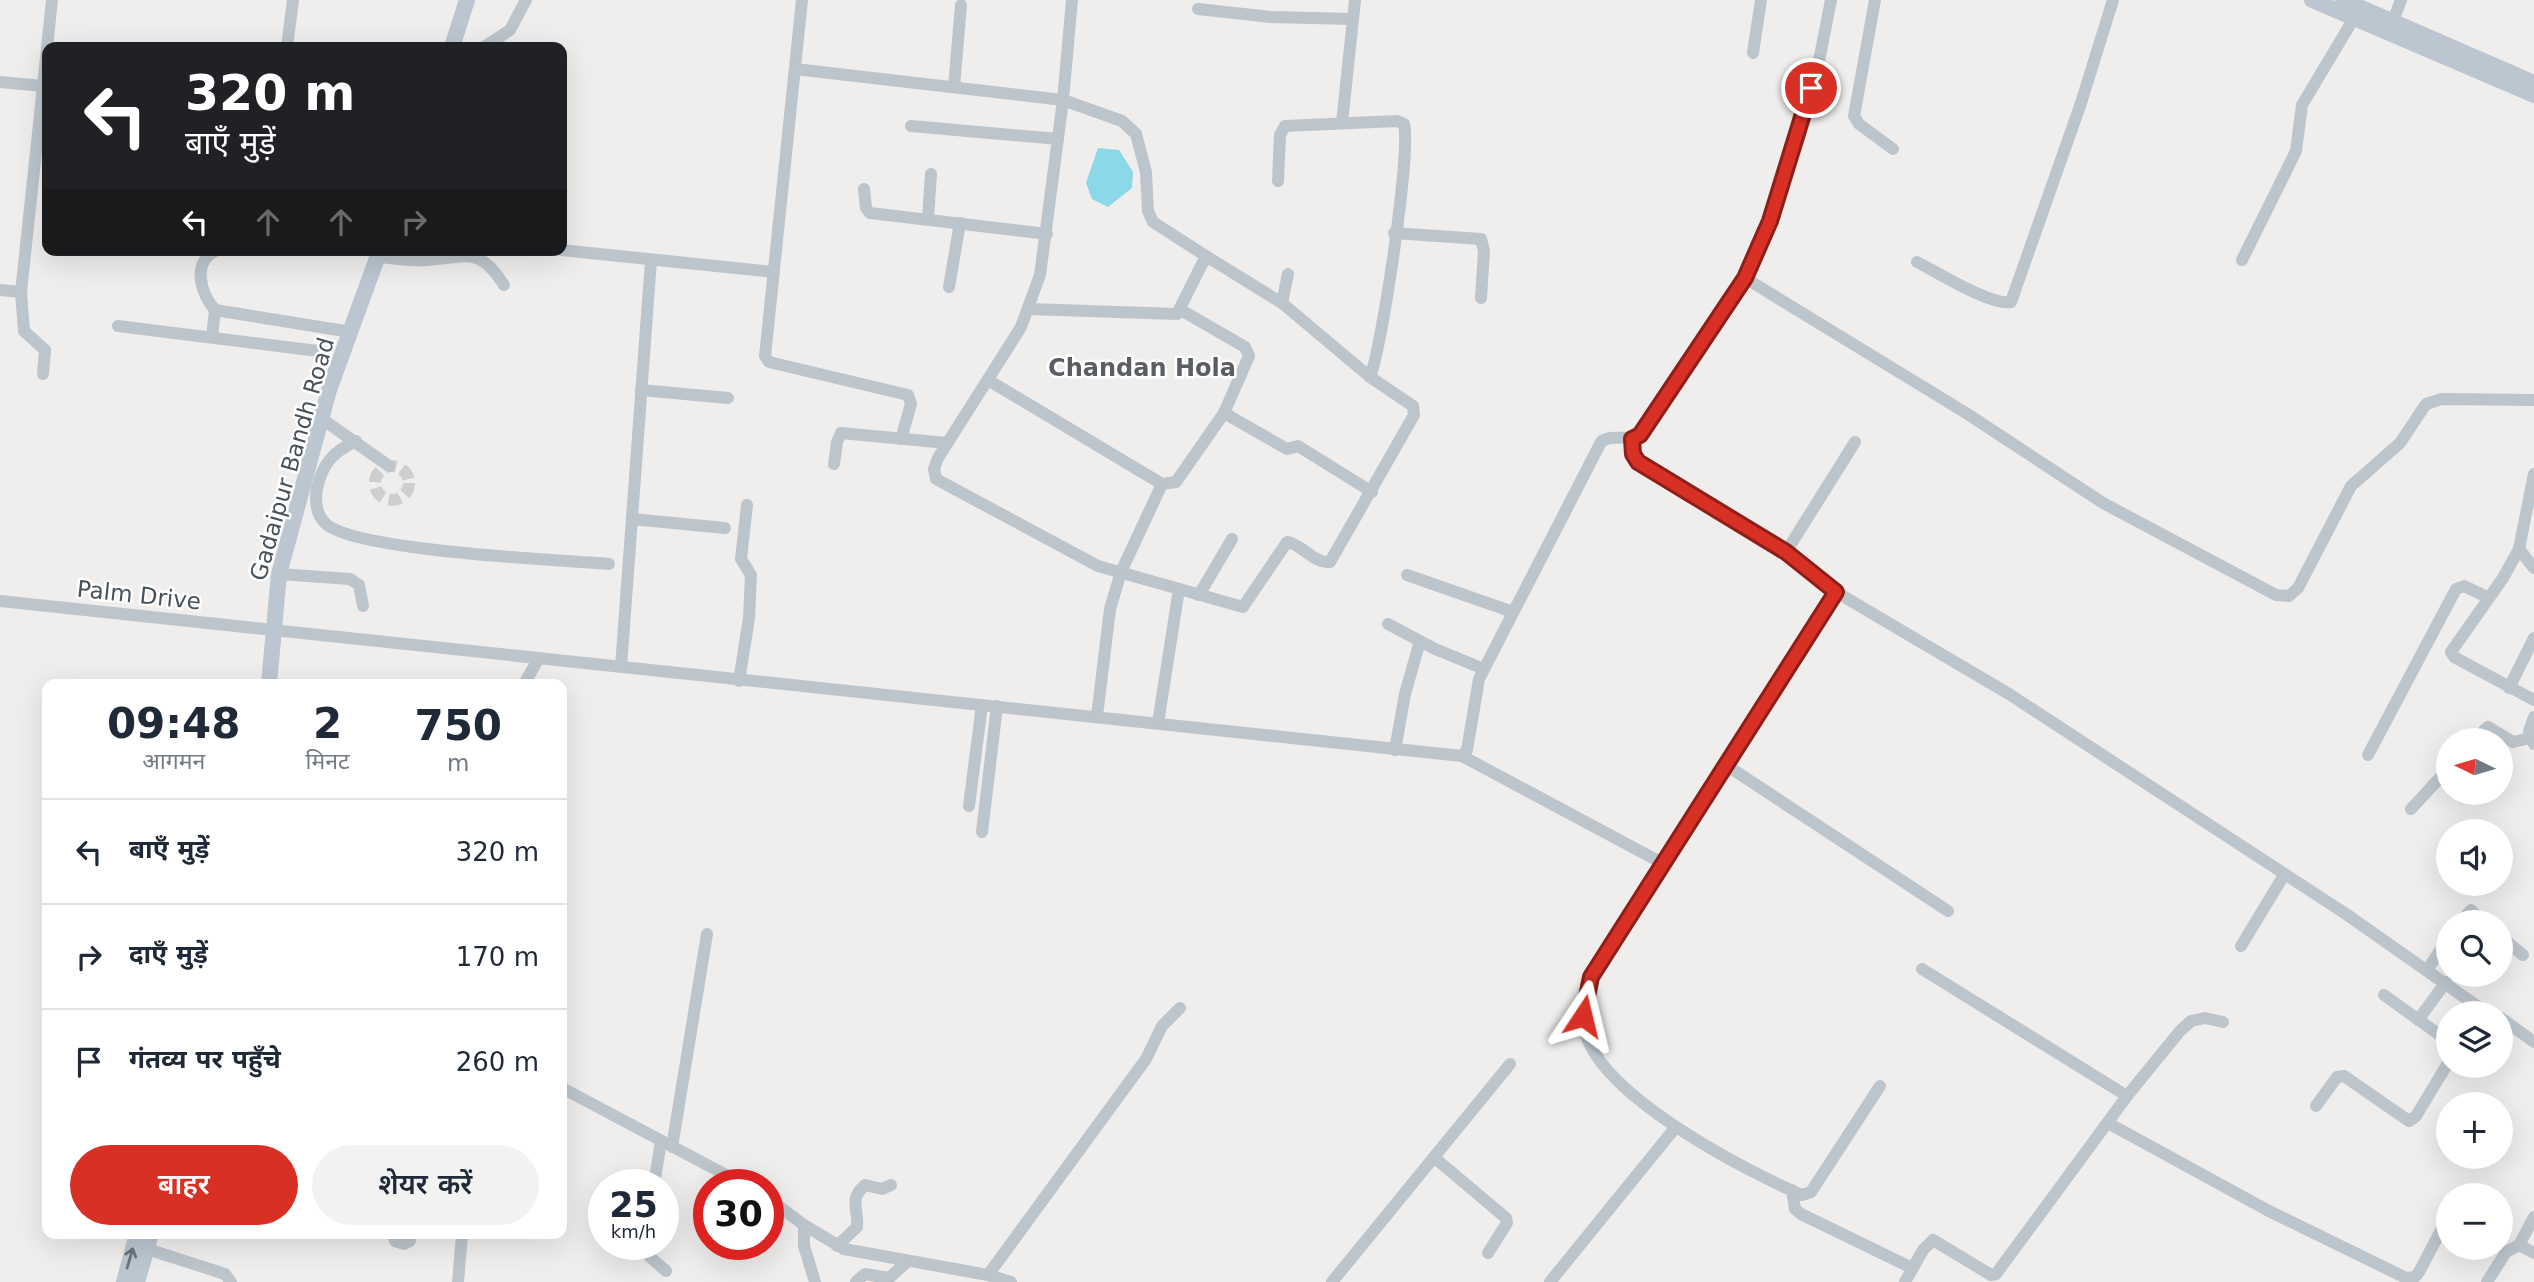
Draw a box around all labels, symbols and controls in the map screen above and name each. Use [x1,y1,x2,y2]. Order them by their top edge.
pin [1781,58,1841,118]
text: 320 m [185,65,355,122]
icon: arrive [1792,69,1830,107]
icon: left [70,70,161,161]
text: बाएँ मुड़ें [185,124,276,162]
icon: left [176,203,214,241]
icon: ahead [249,203,287,241]
icon: ahead [322,203,360,241]
icon: right [395,203,433,241]
street label: Gadaipur Bandh Road [245,334,339,584]
district label: Chandan Hola [1048,354,1236,382]
street label: Palm Drive [76,576,202,614]
text: 09:48 [107,699,241,748]
text: 2 [313,699,342,748]
text: 750 [414,701,502,750]
north arrow [2436,728,2513,805]
map controls [2436,728,2513,1260]
text: आगमन [142,748,205,774]
text: मिनट [305,748,350,774]
text: m [447,750,469,776]
button: sound [2436,819,2513,896]
icon: left [70,833,108,871]
text: बाएँ मुड़ें [129,834,209,864]
text: 320 m [456,837,539,867]
button: search [2436,910,2513,987]
icon: right [70,938,108,976]
text: दाएँ मुड़ें [129,939,208,969]
text: 170 m [456,942,539,972]
position arrow [1546,979,1620,1053]
button: layers [2436,1001,2513,1078]
icon: arrive [70,1043,108,1081]
text: गंतव्य पर पहुँचे [129,1044,281,1074]
text: 260 m [456,1047,539,1077]
button: + [2436,1092,2513,1169]
button: बाहर [70,1145,298,1225]
button: शेयर करें [312,1145,539,1225]
speed limit sign: 30 [693,1169,784,1260]
button: − [2436,1183,2513,1260]
text: 25 [609,1185,658,1225]
text: km/h [611,1221,656,1242]
one-way arrow [125,1247,138,1269]

